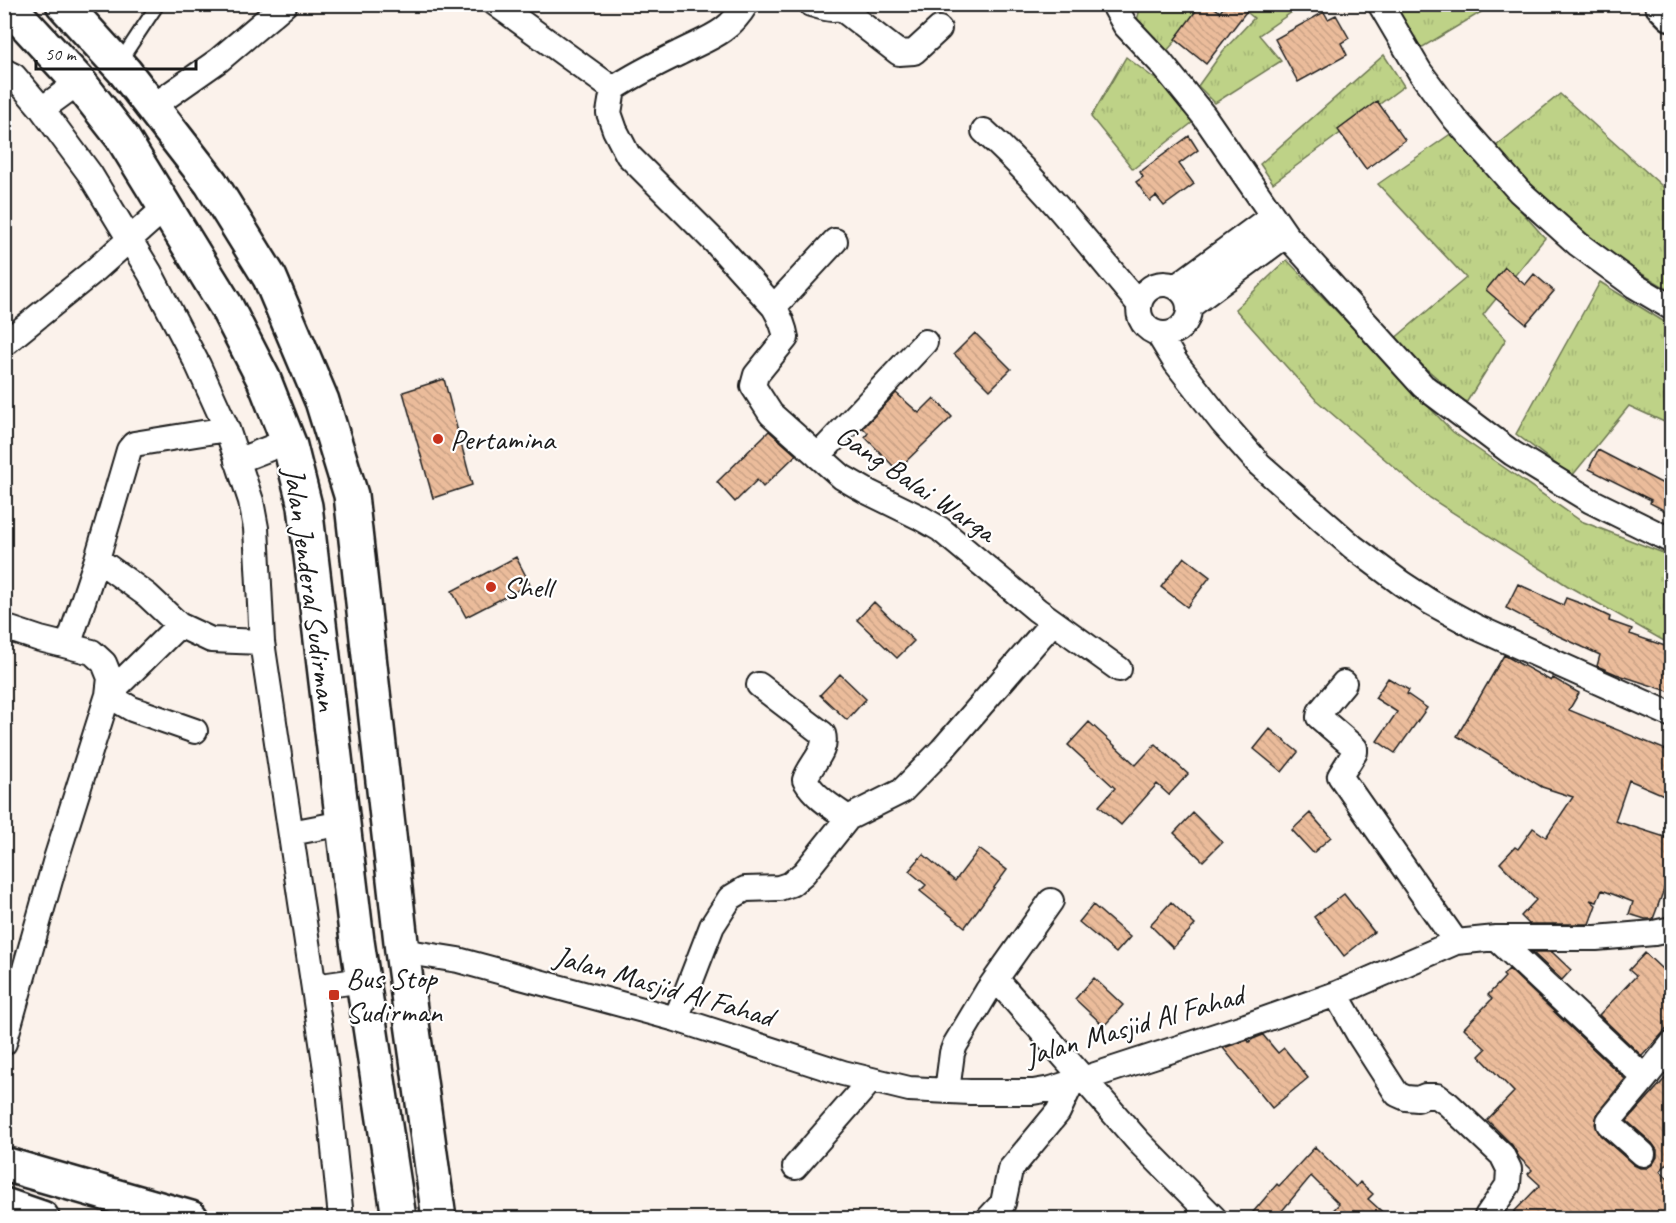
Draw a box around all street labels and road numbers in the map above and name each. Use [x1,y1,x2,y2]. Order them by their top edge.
street label: Gang Balai Warga [829,416,1005,552]
street label: Jalan Jenderal Sudirman [275,463,347,715]
street label: Jalan Masjid Al Fahad [548,936,782,1037]
street label: Jalan Masjid Al Fahad [1018,974,1252,1075]

